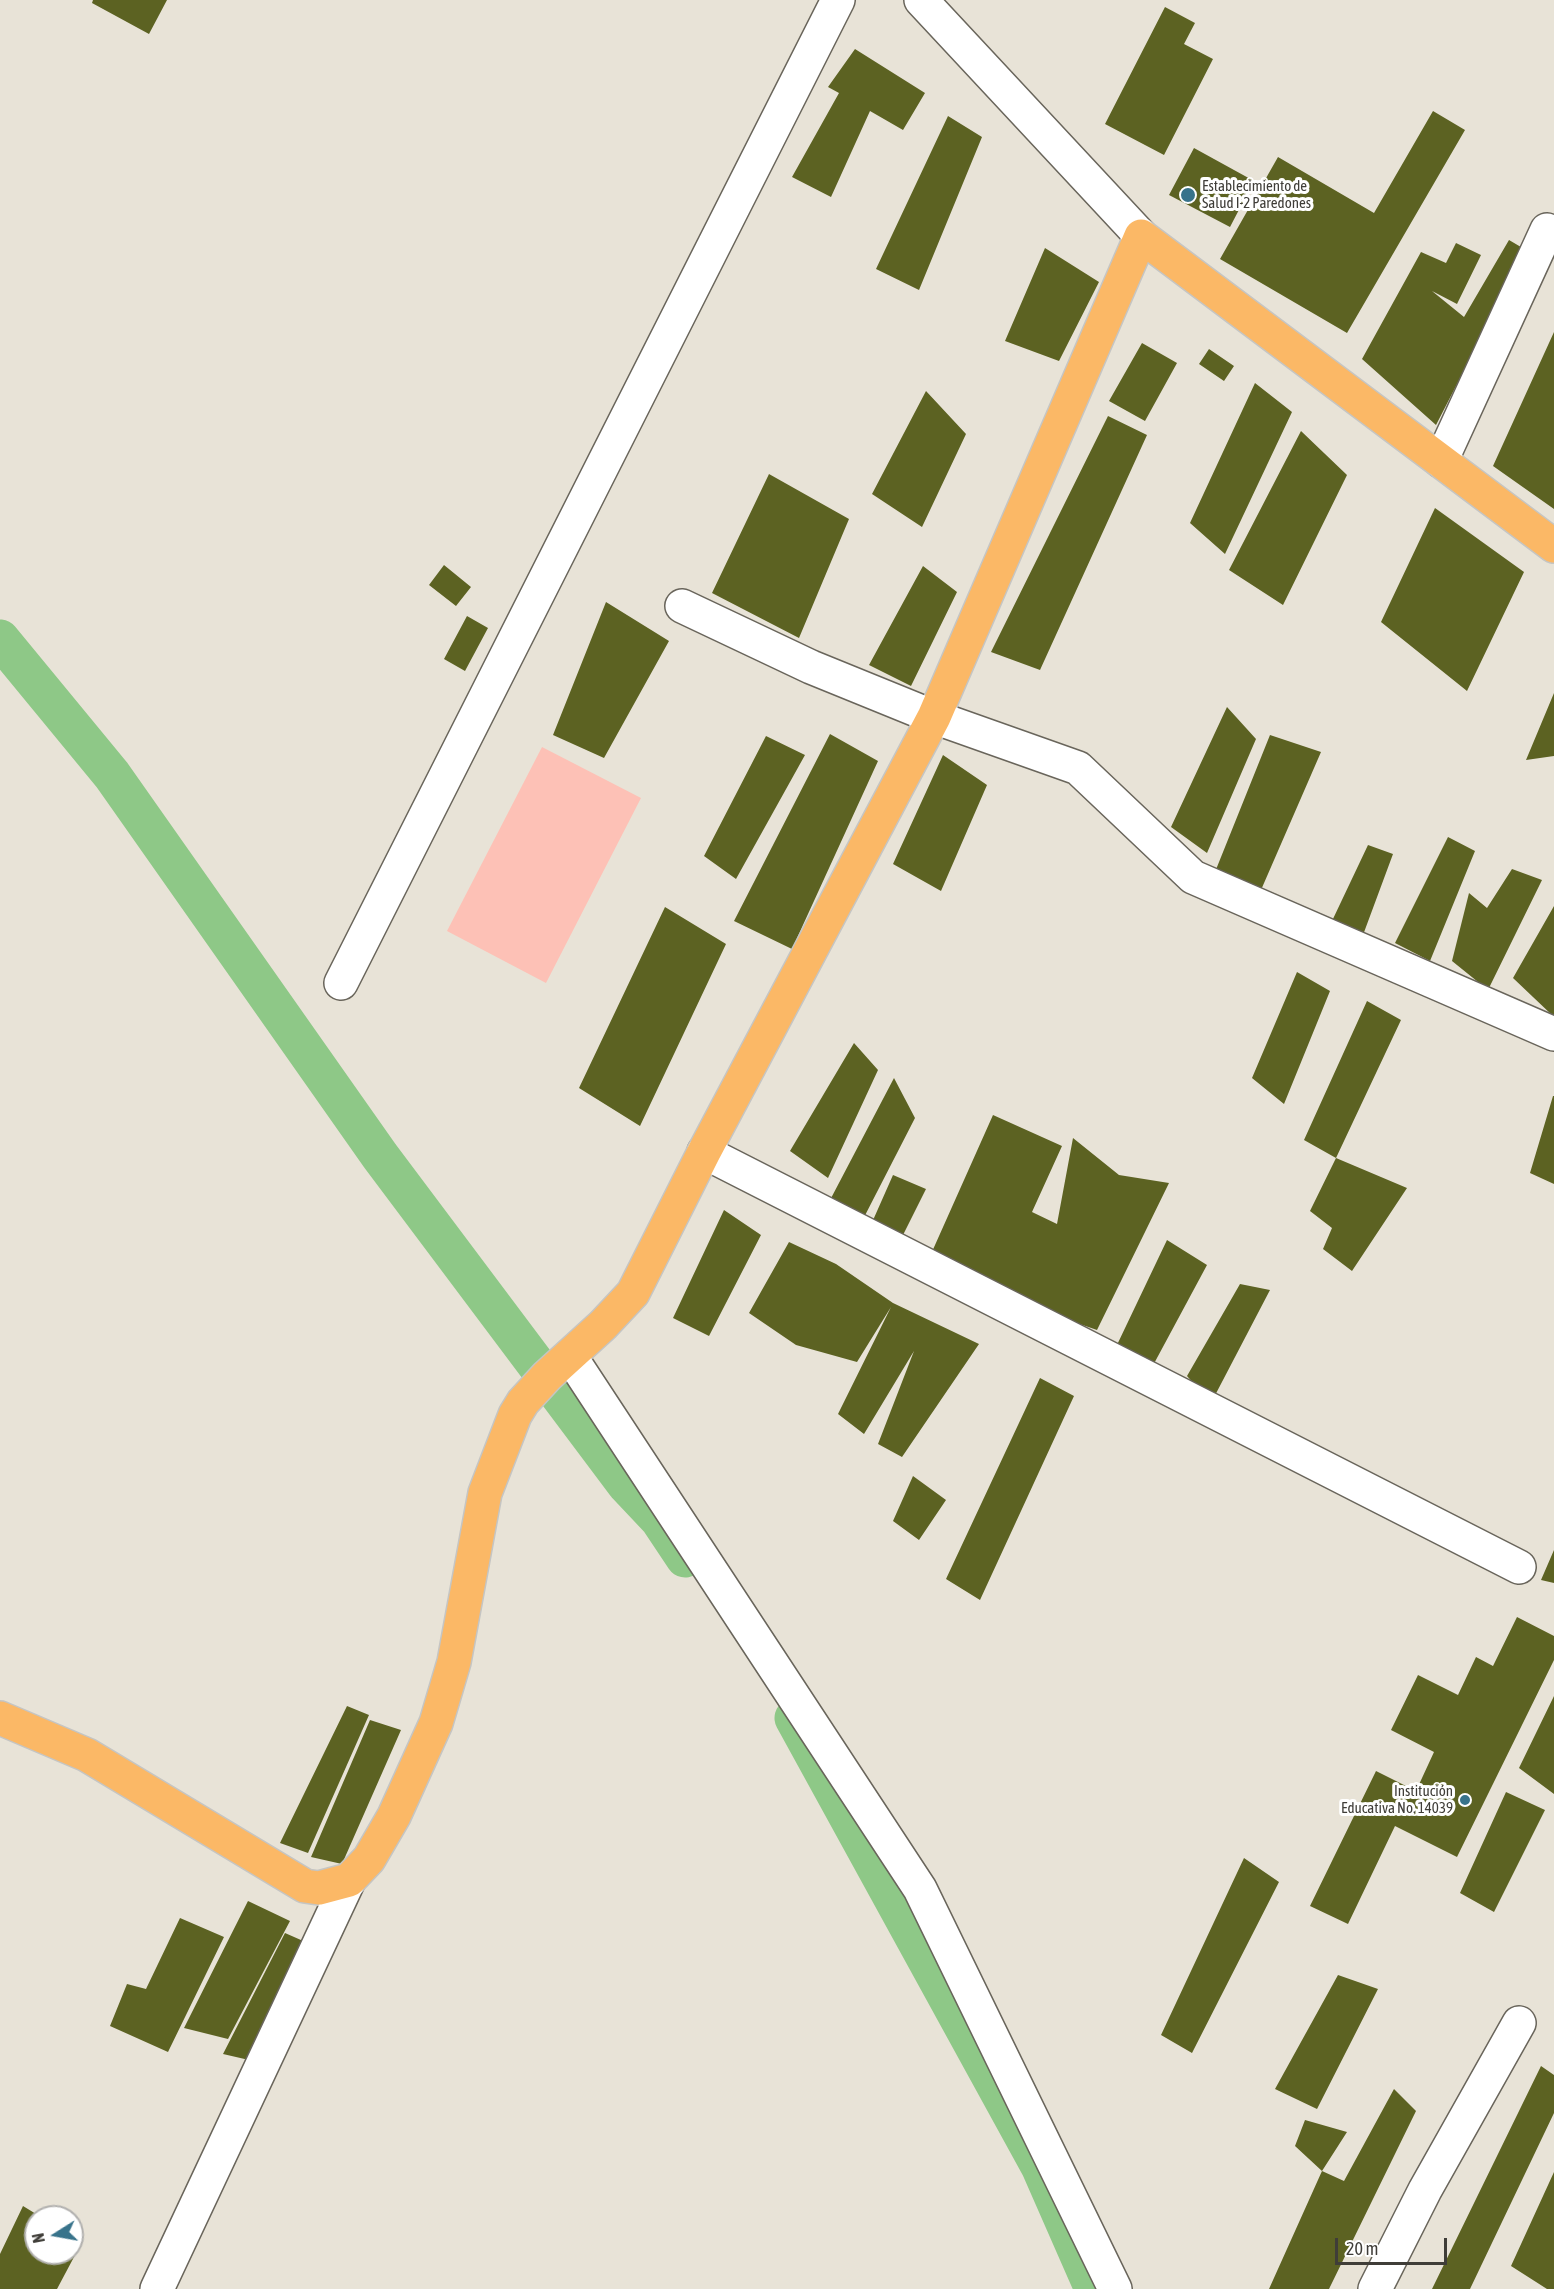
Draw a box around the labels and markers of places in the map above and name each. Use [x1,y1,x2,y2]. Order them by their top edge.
place label: Establecimiento de Salud I-2 Paredones [1202,177,1311,212]
marker: Establecimiento de Salud I-2 Paredones [1179,186,1197,204]
place label: Institución Educativa No. 14039 [1341,1782,1453,1817]
marker: Institución Educativa No. 14039 [1458,1793,1472,1807]

